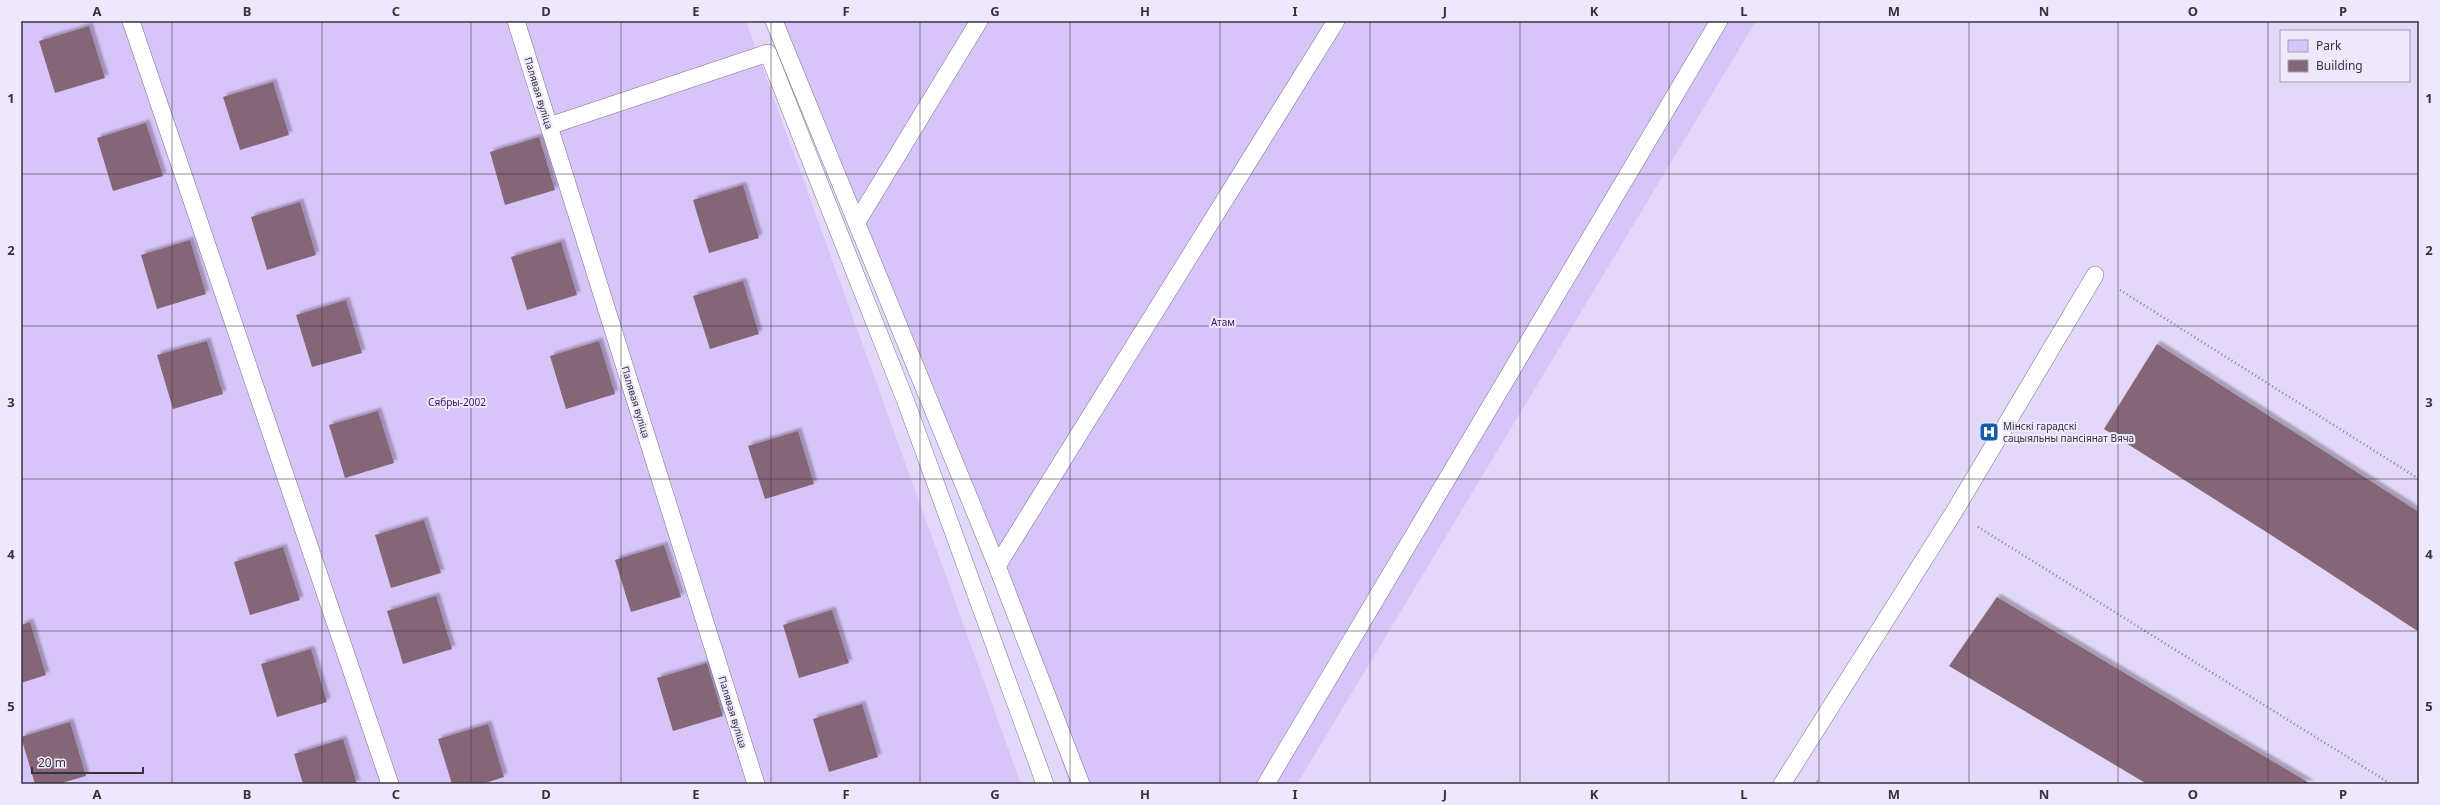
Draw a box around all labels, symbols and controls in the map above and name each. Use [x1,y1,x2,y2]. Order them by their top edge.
text: A [93,2,102,20]
text: B [243,2,251,20]
text: C [392,2,400,20]
text: D [541,2,551,20]
text: E [692,2,700,20]
text: F [842,2,850,20]
text: G [990,2,1000,20]
text: H [1140,2,1150,20]
text: I [1292,2,1298,20]
text: J [1442,2,1447,20]
text: K [1590,2,1599,20]
text: L [1740,2,1748,20]
text: M [1888,2,1900,20]
text: N [2039,2,2049,20]
text: O [2188,2,2198,20]
text: P [2339,2,2347,20]
legend [2280,30,2410,82]
text: Park [2316,37,2342,54]
street label: Палявая вуліца [521,55,557,131]
text: Building [2316,57,2363,74]
text: 1 [7,89,15,107]
text: 1 [2425,89,2433,107]
text: 2 [7,241,15,259]
text: 2 [2425,241,2433,259]
park label: Атам [1211,315,1235,329]
street label: Палявая вуліца [618,364,654,440]
text: 3 [7,393,15,411]
text: 3 [2425,393,2433,411]
park label: Сябры-2002 [428,395,486,409]
place label: Мінскі гарадскі сацыяльны пансіянат Вяча [2003,419,2134,445]
hospital icon: Мінскі гарадскі сацыяльны пансіянат Вяча [1978,421,2000,443]
text: 4 [7,545,15,563]
text: 4 [2425,545,2433,563]
street label: Палявая вуліца [715,674,751,750]
text: 5 [7,697,15,715]
text: 5 [2425,697,2433,715]
scale bar [32,749,143,775]
text: 20 m [38,754,66,771]
text: A [93,785,102,803]
text: B [243,785,251,803]
text: C [392,785,400,803]
text: D [541,785,551,803]
text: E [692,785,700,803]
text: F [842,785,850,803]
text: G [990,785,1000,803]
text: H [1140,785,1150,803]
text: I [1292,785,1298,803]
text: J [1442,785,1447,803]
text: K [1590,785,1599,803]
text: L [1740,785,1748,803]
text: M [1888,785,1900,803]
text: N [2039,785,2049,803]
text: O [2188,785,2198,803]
text: P [2339,785,2347,803]

